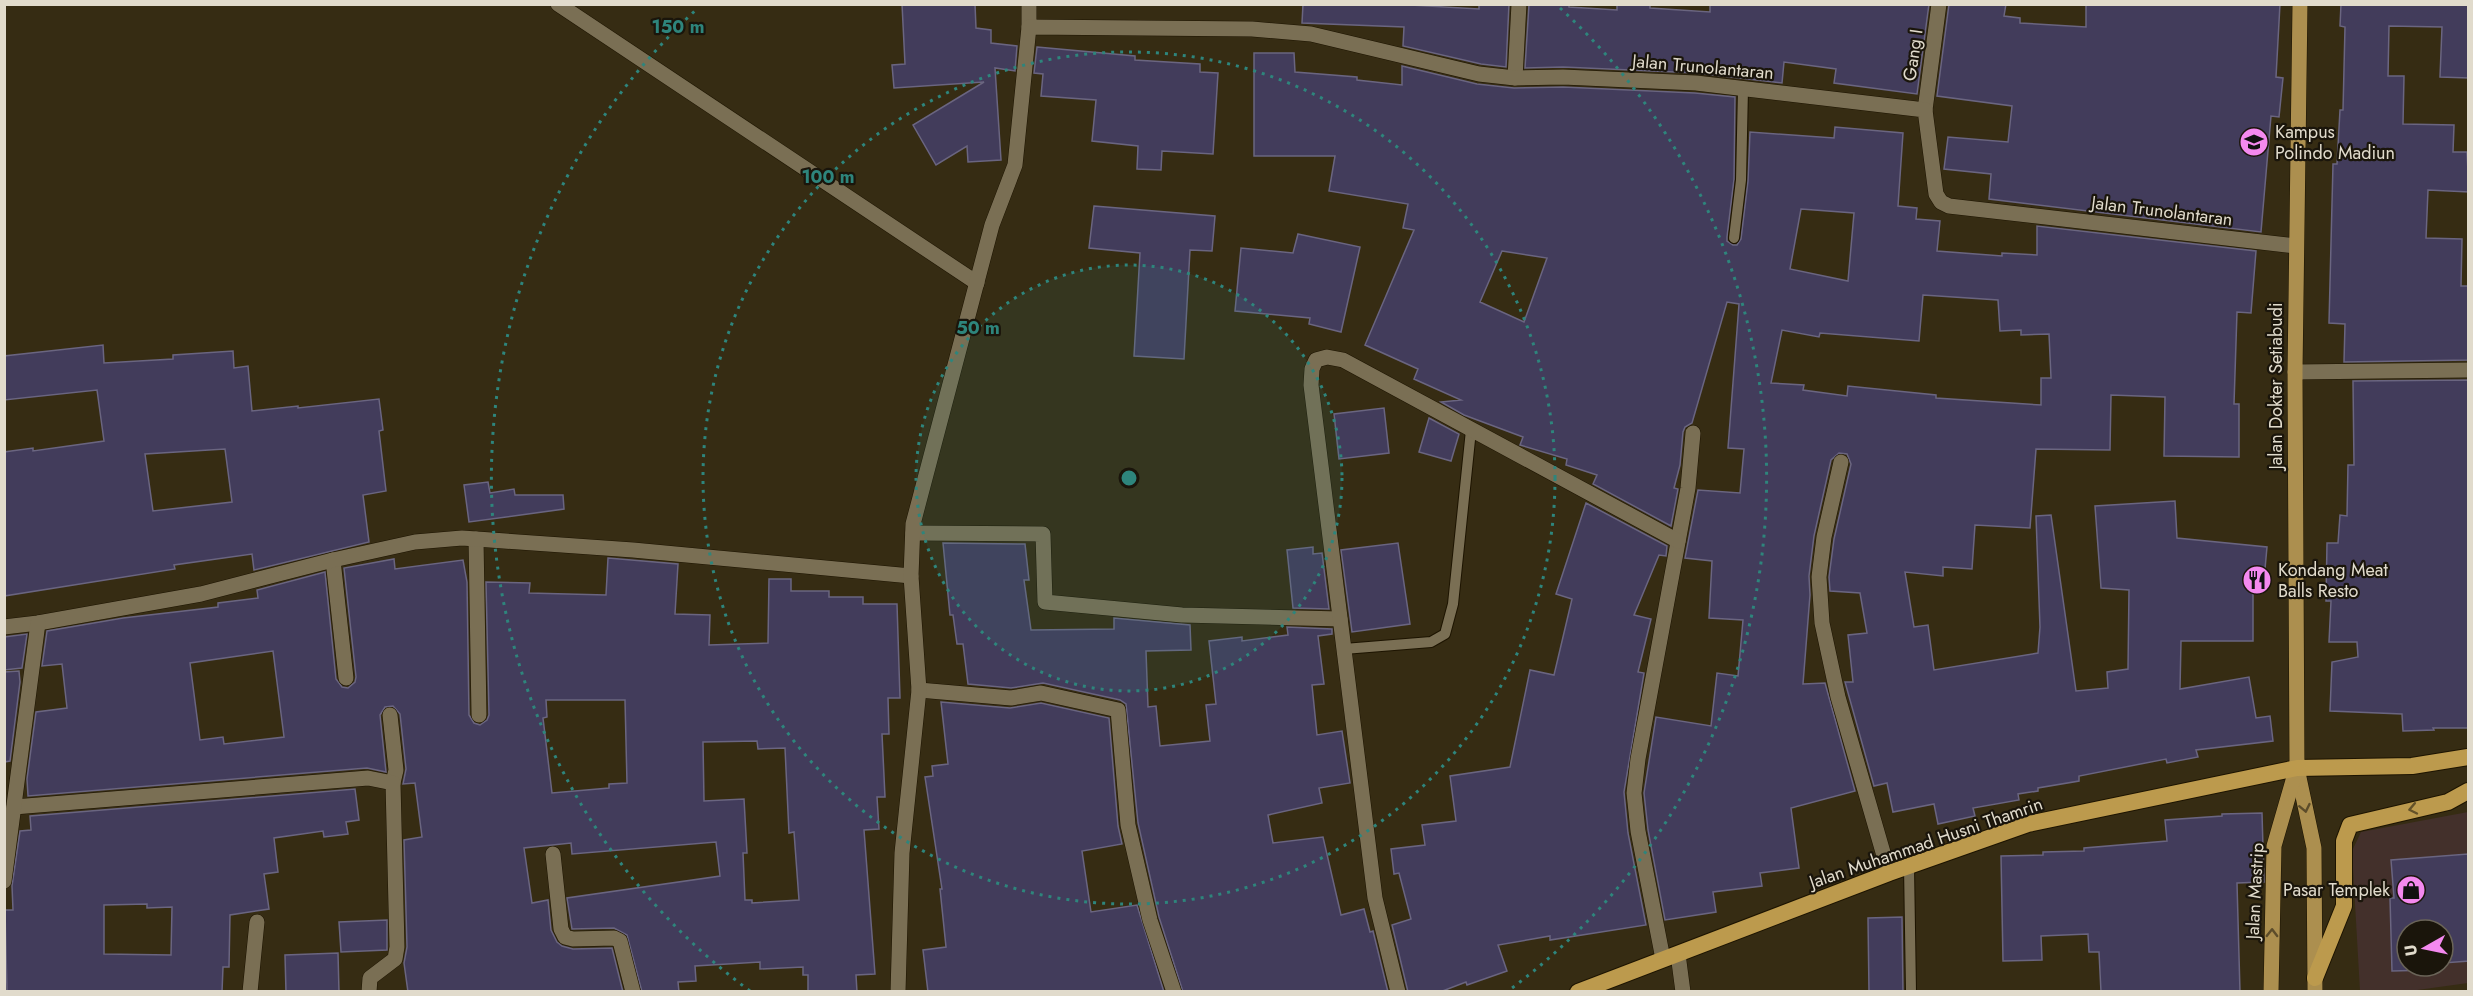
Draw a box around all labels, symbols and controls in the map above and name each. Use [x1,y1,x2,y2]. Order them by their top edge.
text: 150 m [652,14,704,40]
street label: Gang I [1896,27,1930,83]
street label: Jalan Trunolantaran [1629,48,1775,86]
place label: Kampus Polindo Madiun [2275,119,2395,166]
school or university icon: Kampus Polindo Madiun [2238,126,2270,158]
text: 100 m [801,164,855,190]
street label: Jalan Trunolantaran [2088,189,2234,233]
street label: Jalan Dokter Setiabudi [2263,302,2289,472]
text: 50 m [956,315,1000,341]
centre of rings [1119,468,1139,488]
place label: Kondang Meat Balls Resto [2278,557,2388,604]
restaurant icon: Kondang Meat Balls Resto [2241,564,2273,596]
street label: Jalan Muhammad Husni Thamrin [1804,791,2046,896]
one-way arrow [2409,802,2419,815]
one-way arrow [2298,803,2311,813]
street label: Jalan Mastrip [2239,842,2271,942]
shop icon: Pasar Templek [2395,874,2427,906]
place label: Pasar Templek [2283,877,2390,903]
north arrow [2395,918,2455,978]
one-way arrow [2266,929,2278,938]
text: U [2398,943,2423,958]

